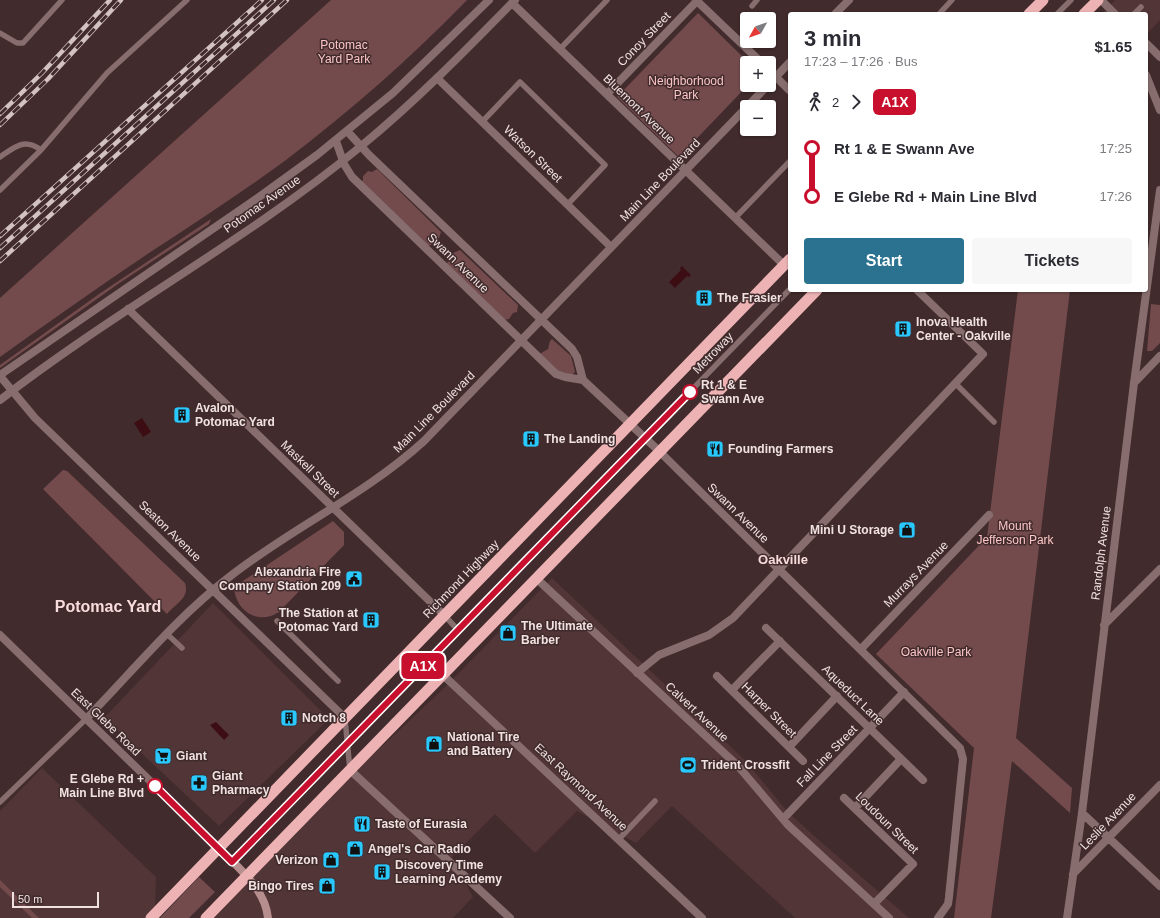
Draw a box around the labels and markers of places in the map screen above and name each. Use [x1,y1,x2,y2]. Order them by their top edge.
building icon: The Frasier [694,288,714,308]
place label: The Frasier [717,291,782,305]
place label: Inova Health Center - Oakville [916,315,1011,343]
building icon: Inova Health Center - Oakville [893,319,913,339]
place label: Rt 1 & E Swann Ave [701,378,764,406]
marker: Rt 1 & E Swann Ave [682,384,698,400]
place label: Avalon Potomac Yard [195,401,275,429]
building icon: Avalon Potomac Yard [172,405,192,425]
building icon: The Landing [521,429,541,449]
place label: The Landing [544,432,615,446]
restaurant icon: Founding Farmers [705,439,725,459]
place label: Founding Farmers [728,442,834,456]
shop icon: Mini U Storage [897,520,917,540]
place label: Mini U Storage [810,523,894,537]
place label: Alexandria Fire Company Station 209 [219,565,341,593]
public building icon: Alexandria Fire Company Station 209 [344,569,364,589]
place label: The Station at Potomac Yard [278,606,358,634]
building icon: The Station at Potomac Yard [361,610,381,630]
place label: The Ultimate Barber [521,619,593,647]
shop icon: The Ultimate Barber [498,623,518,643]
building icon: Notch 8 [279,708,299,728]
place label: Notch 8 [302,711,346,725]
place label: National Tire and Battery [447,730,520,758]
shop icon: National Tire and Battery [424,734,444,754]
supermarket icon: Giant [153,746,173,766]
place label: Giant [176,749,207,763]
sports icon: Trident Crossfit [678,755,698,775]
place label: Trident Crossfit [701,758,790,772]
place label: Giant Pharmacy [212,769,270,797]
place label: E Glebe Rd + Main Line Blvd [59,772,144,800]
pharmacy icon: Giant Pharmacy [189,773,209,793]
marker: E Glebe Rd + Main Line Blvd [147,778,163,794]
restaurant icon: Taste of Eurasia [352,814,372,834]
place label: Taste of Eurasia [375,817,467,831]
shop icon: Angel's Car Radio [345,839,365,859]
place label: Angel's Car Radio [368,842,471,856]
shop icon: Verizon [321,850,341,870]
place label: Verizon [275,853,318,867]
place label: Discovery Time Learning Academy [395,858,502,886]
building icon: Discovery Time Learning Academy [372,862,392,882]
shop icon: Bingo Tires [317,876,337,896]
place label: Bingo Tires [248,879,314,893]

